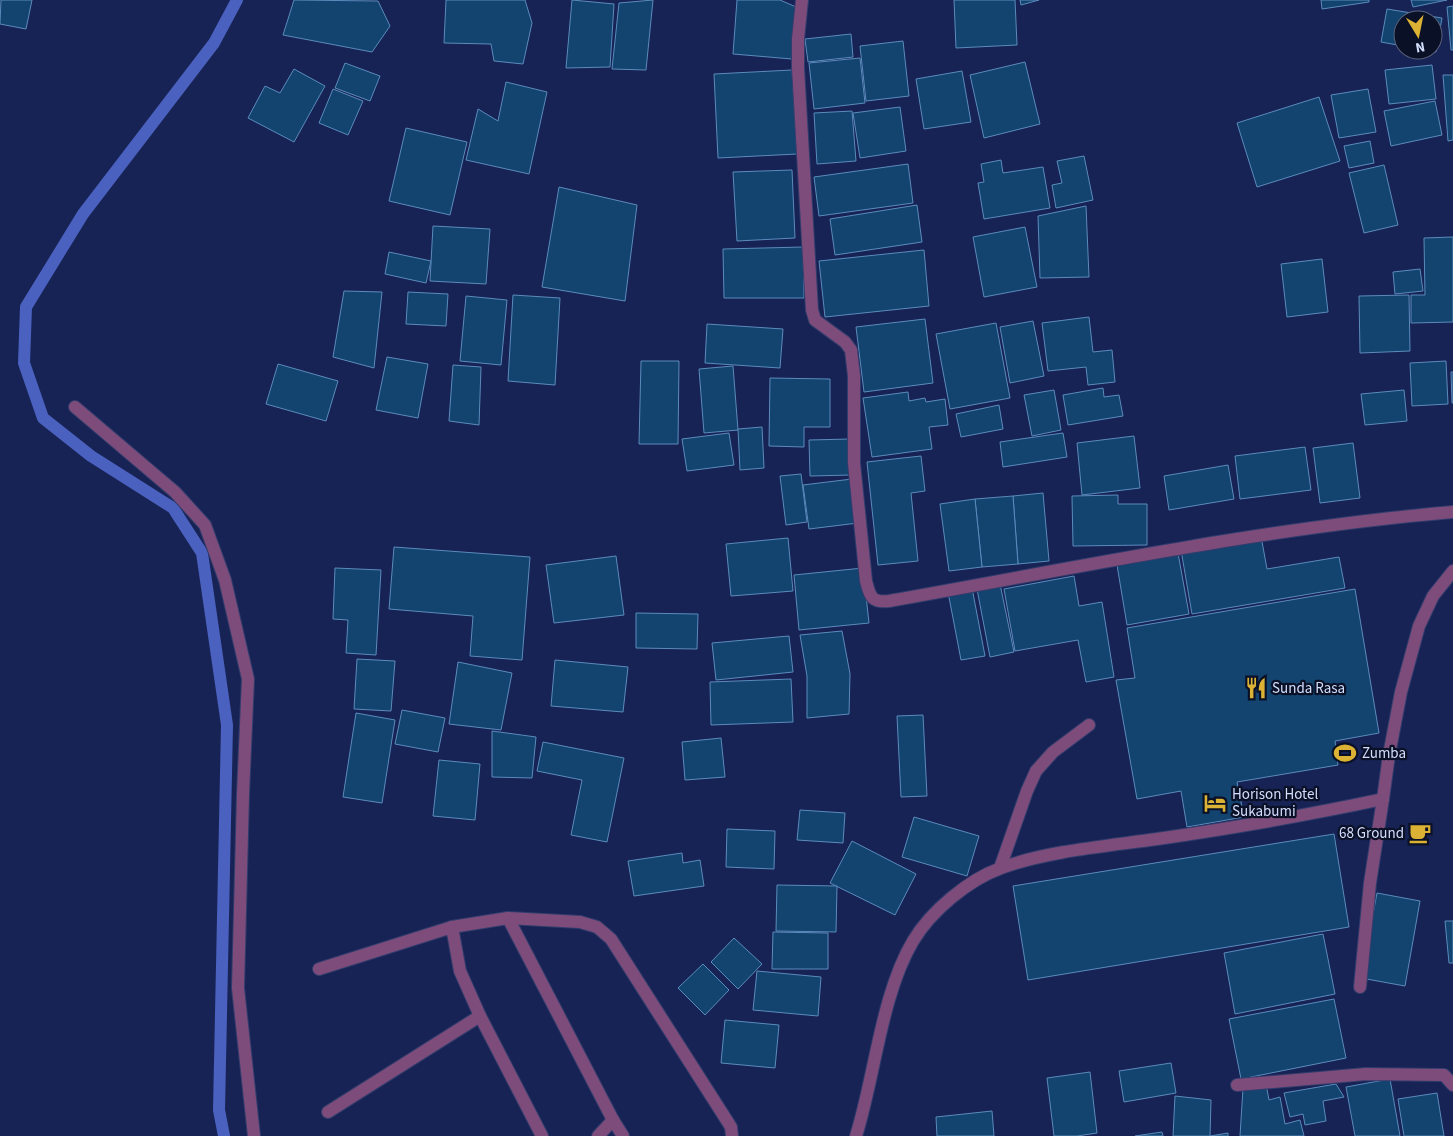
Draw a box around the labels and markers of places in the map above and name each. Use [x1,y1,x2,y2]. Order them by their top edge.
restaurant icon: Sunda Rasa [1243,675,1269,701]
place label: Sunda Rasa [1272,678,1345,699]
sports icon: Zumba [1332,740,1358,766]
place label: Zumba [1362,743,1406,764]
place label: Horison Hotel Sukabumi [1232,784,1318,822]
hotel icon: Horison Hotel Sukabumi [1202,790,1228,816]
cafe icon: 68 Ground [1407,820,1433,846]
place label: 68 Ground [1339,823,1404,844]

